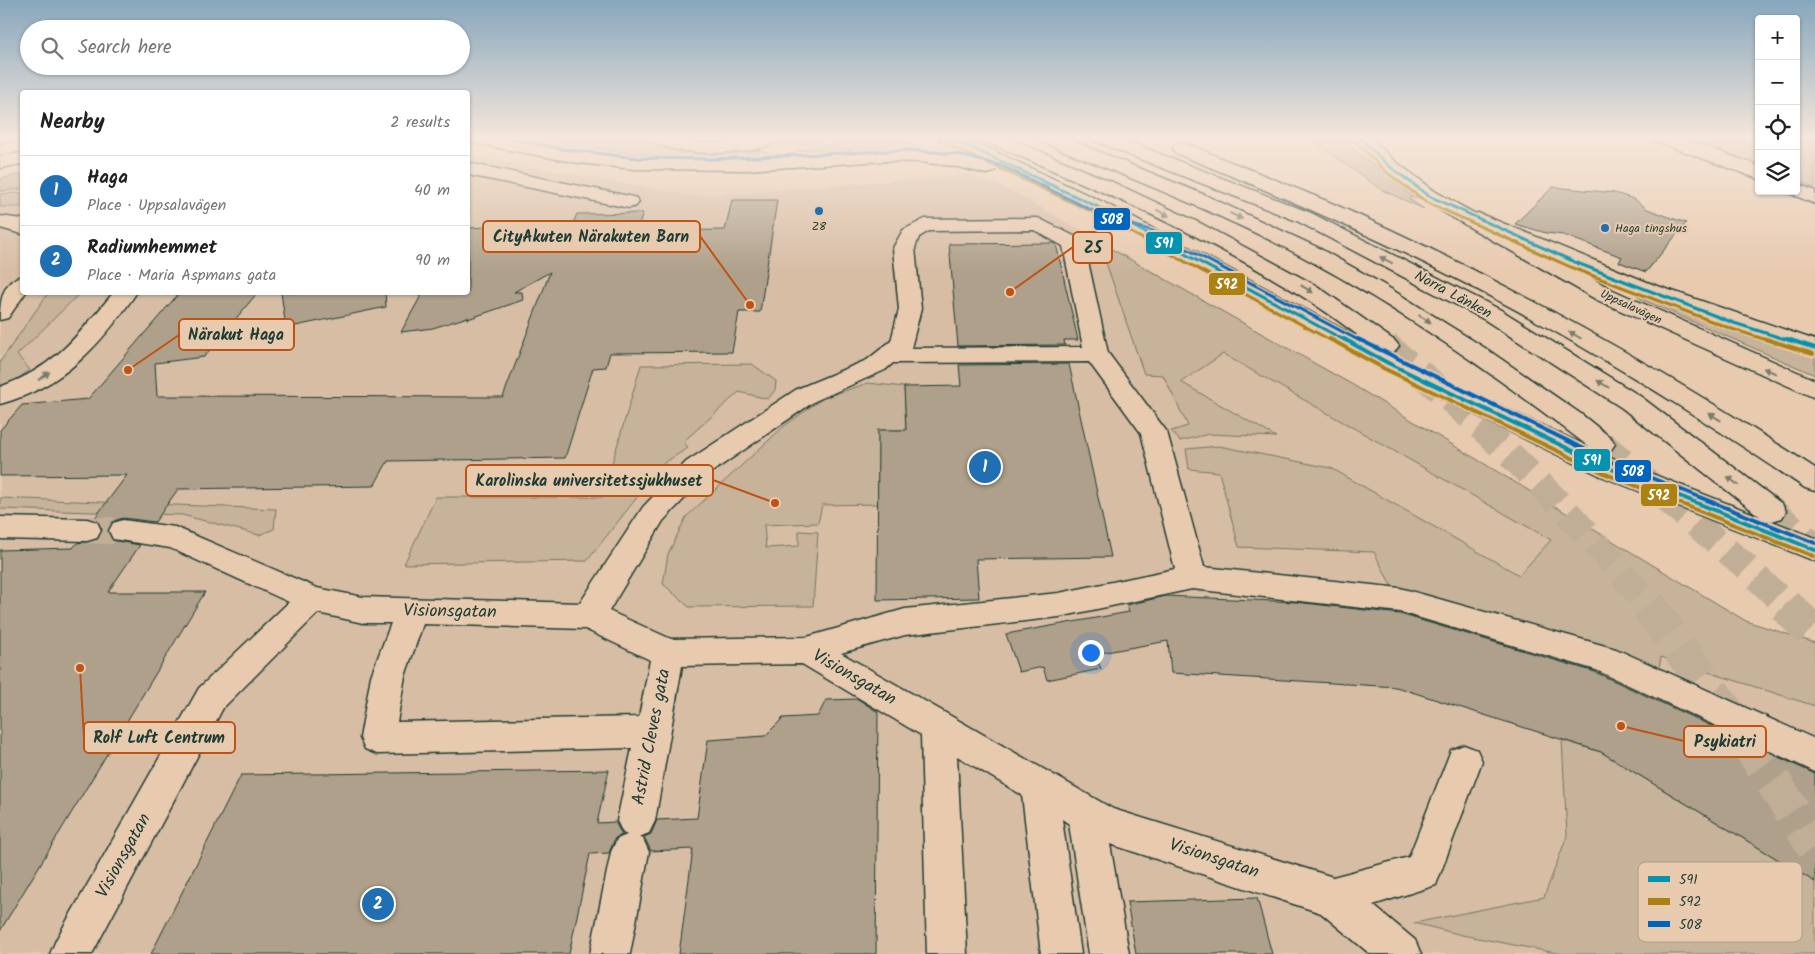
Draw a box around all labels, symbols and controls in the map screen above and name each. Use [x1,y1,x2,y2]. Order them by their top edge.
map controls [1755,15,1800,195]
button: + [1755,15,1800,60]
search box [20,20,470,75]
text: Search here [78,33,172,63]
icon: search [38,34,66,62]
button: − [1755,60,1800,105]
button: locate [1755,105,1800,150]
text: Nearby [40,106,105,139]
text: 2 results [390,110,450,135]
button: layers [1755,150,1800,195]
text: Haga [87,163,128,193]
text: 1 [54,178,58,203]
text: 40 m [414,178,450,203]
text: Place · Uppsalavägen [87,193,226,218]
marker: Z8 [813,205,825,217]
line badge: 508 [1093,207,1131,231]
text: 508 [1100,209,1124,231]
one-way arrow [1156,209,1170,217]
one-way arrow [1229,213,1243,221]
place label: Z8 [812,217,827,236]
place label: Haga tingshus [1615,219,1687,238]
callout: CityAkuten Närakuten Barn [483,221,700,252]
marker: Haga tingshus [1599,222,1611,234]
text: CityAkuten Närakuten Barn [493,225,689,250]
line badge: 591 [1145,231,1183,255]
callout: Z5 [1073,232,1112,263]
text: Radiumhemmet [87,233,217,263]
text: 591 [1154,233,1174,255]
text: Z5 [1084,236,1104,261]
text: 2 [51,248,61,273]
text: 90 m [415,248,450,273]
one-way arrow [1379,256,1393,264]
text: Place · Maria Aspmans gata [87,263,276,288]
street label: Norra Länken [1410,264,1496,326]
line badge: 592 [1208,272,1246,296]
text: 592 [1215,274,1238,296]
street label: Uppsalavägen [1597,284,1665,330]
one-way arrow [1300,285,1313,294]
one-way arrow [1418,315,1431,324]
callout: Närakut Haga [179,319,294,350]
text: Närakut Haga [188,323,284,348]
one-way arrow [1568,330,1581,339]
one-way arrow [1763,366,1777,374]
one-way arrow [37,371,51,381]
one-way arrow [1596,380,1610,389]
one-way arrow [1708,412,1722,422]
pin: 1 [969,448,1001,486]
line badge: 591 [1573,448,1611,472]
text: 591 [1582,450,1602,472]
line badge: 508 [1614,459,1652,483]
text: 508 [1621,461,1645,483]
callout: Karolinska universitetssjukhuset [466,465,713,496]
text: Karolinska universitetssjukhuset [476,469,703,494]
one-way arrow [1726,476,1740,486]
line badge: 592 [1640,483,1678,507]
text: 592 [1647,485,1670,507]
street label: Visionsgatan [403,597,497,627]
your location [1078,640,1104,666]
street label: Visionsgatan [806,642,902,714]
street label: Astrid Cleves gata [625,666,679,808]
callout: Rolf Luft Centrum [84,722,235,753]
text: Rolf Luft Centrum [93,726,225,751]
callout: Psykiatri [1684,726,1766,757]
text: Psykiatri [1694,730,1757,755]
street label: Visionsgatan [89,808,159,904]
street label: Visionsgatan [1165,831,1263,887]
legend [1638,862,1802,942]
text: 591 [1679,869,1698,891]
pin: 2 [362,885,394,923]
text: 592 [1679,891,1701,913]
text: 508 [1679,914,1703,936]

